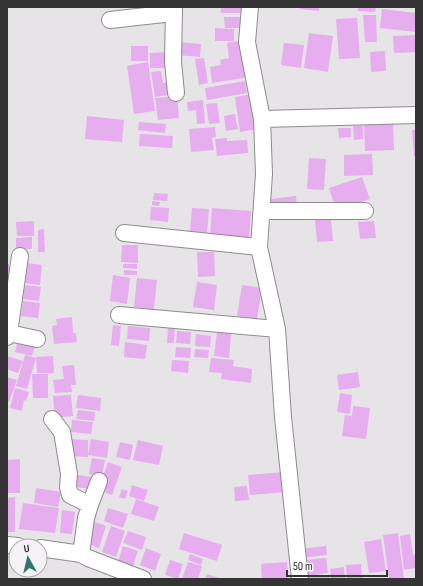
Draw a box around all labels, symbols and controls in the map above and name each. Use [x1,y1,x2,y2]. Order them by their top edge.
north arrow [8,538,48,578]
text: U [23,542,31,555]
scale bar [287,552,387,578]
text: 50 m [293,559,313,574]

